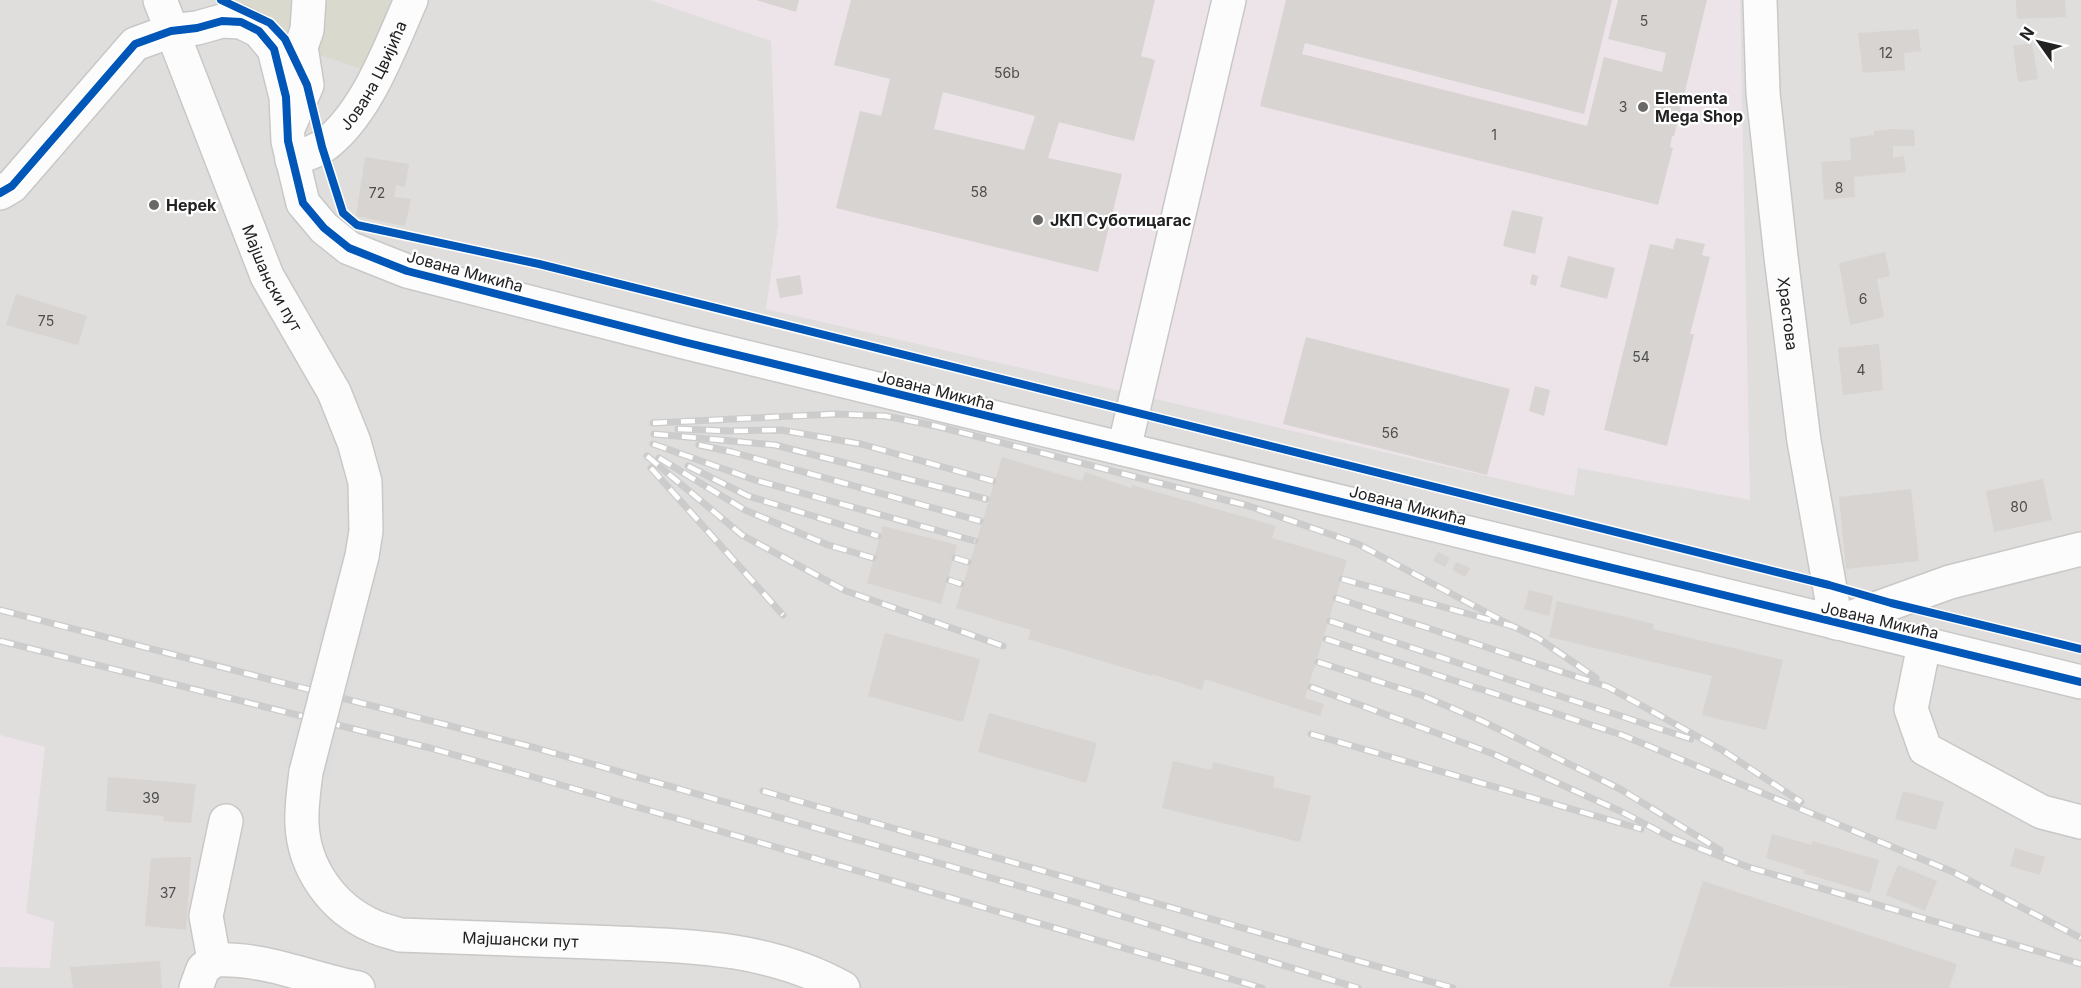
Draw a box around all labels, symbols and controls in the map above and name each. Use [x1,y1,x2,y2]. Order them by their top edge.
house number: 5 [1640,12,1648,29]
north arrow [2009,12,2069,72]
street label: Јована Цвијића [335,18,411,134]
text: N [2015,23,2038,44]
house number: 12 [1879,44,1893,61]
house number: 56b [994,64,1020,81]
place label: Elementa Mega Shop [1655,88,1743,126]
house number: 3 [1619,98,1627,115]
marker: Elementa Mega Shop [1636,100,1650,114]
house number: 1 [1491,126,1497,143]
house number: 8 [1835,179,1843,196]
house number: 58 [970,183,988,200]
house number: 72 [369,184,385,201]
place label: Hepek [166,195,217,215]
marker: Hepek [147,198,161,212]
place label: ЈКП Суботицагас [1050,210,1192,230]
marker: ЈКП Суботицагас [1031,213,1045,227]
street label: Мајшански пут [238,222,307,335]
street label: Јована Микића [404,246,526,296]
street label: Храстова [1774,276,1803,351]
house number: 6 [1859,290,1867,307]
house number: 75 [38,312,54,329]
house number: 54 [1632,348,1650,365]
house number: 4 [1856,361,1866,378]
street label: Јована Микића [875,366,997,414]
house number: 56 [1381,424,1399,441]
street label: Јована Микића [1347,481,1469,529]
house number: 80 [2010,498,2028,515]
street label: Јована Микића [1819,597,1941,643]
house number: 39 [142,789,160,806]
house number: 37 [160,884,176,901]
street label: Мајшански пут [462,927,580,952]

